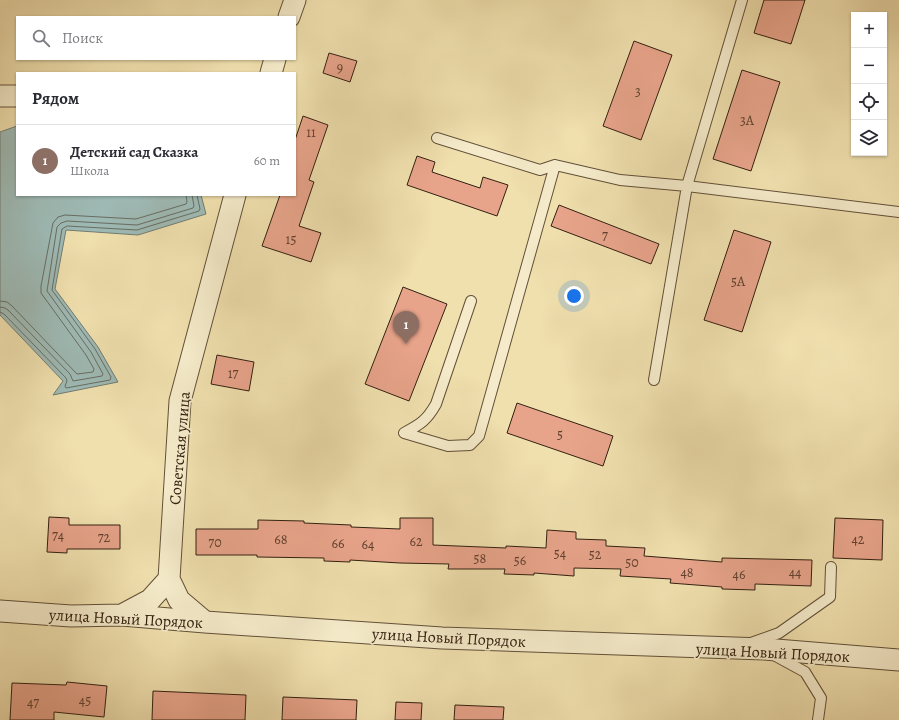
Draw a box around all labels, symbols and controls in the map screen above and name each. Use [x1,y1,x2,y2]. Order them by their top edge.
map controls [851,12,887,156]
button: + [851,12,887,48]
search box [16,16,296,60]
icon: search [30,27,52,49]
text: Поиск [62,28,103,48]
button: − [851,48,887,84]
house number: 9 [337,58,343,77]
house number: 3 [635,82,641,101]
button: locate [851,84,887,120]
text: Рядом [32,87,79,110]
house number: 3А [740,111,755,130]
button: layers [851,120,887,156]
house number: 11 [306,123,316,142]
text: Детский сад Сказка [70,142,198,162]
text: 1 [43,152,47,169]
text: 60 m [254,152,280,169]
text: Школа [70,162,109,179]
house number: 7 [602,226,608,245]
house number: 15 [286,230,296,249]
house number: 5А [731,272,746,291]
your location [564,286,584,306]
pin: 1 [393,311,419,344]
house number: 17 [228,364,238,383]
street label: Советская улица [164,390,196,506]
house number: 5 [557,425,563,444]
house number: 74 [52,526,64,545]
house number: 72 [98,528,111,547]
house number: 68 [274,530,288,549]
house number: 42 [852,530,865,549]
house number: 62 [409,532,423,551]
house number: 70 [208,533,222,552]
house number: 66 [332,534,344,553]
house number: 64 [362,535,374,554]
house number: 54 [554,544,566,563]
house number: 52 [589,545,602,564]
house number: 58 [474,549,487,568]
house number: 56 [514,551,526,570]
house number: 50 [625,553,639,572]
house number: 48 [680,563,694,582]
house number: 44 [789,563,801,582]
house number: 46 [733,565,745,584]
street label: улица Новый Порядок [48,604,203,634]
street label: улица Новый Порядок [371,623,526,653]
street label: улица Новый Порядок [695,638,850,668]
house number: 45 [79,691,91,710]
house number: 47 [27,693,39,712]

